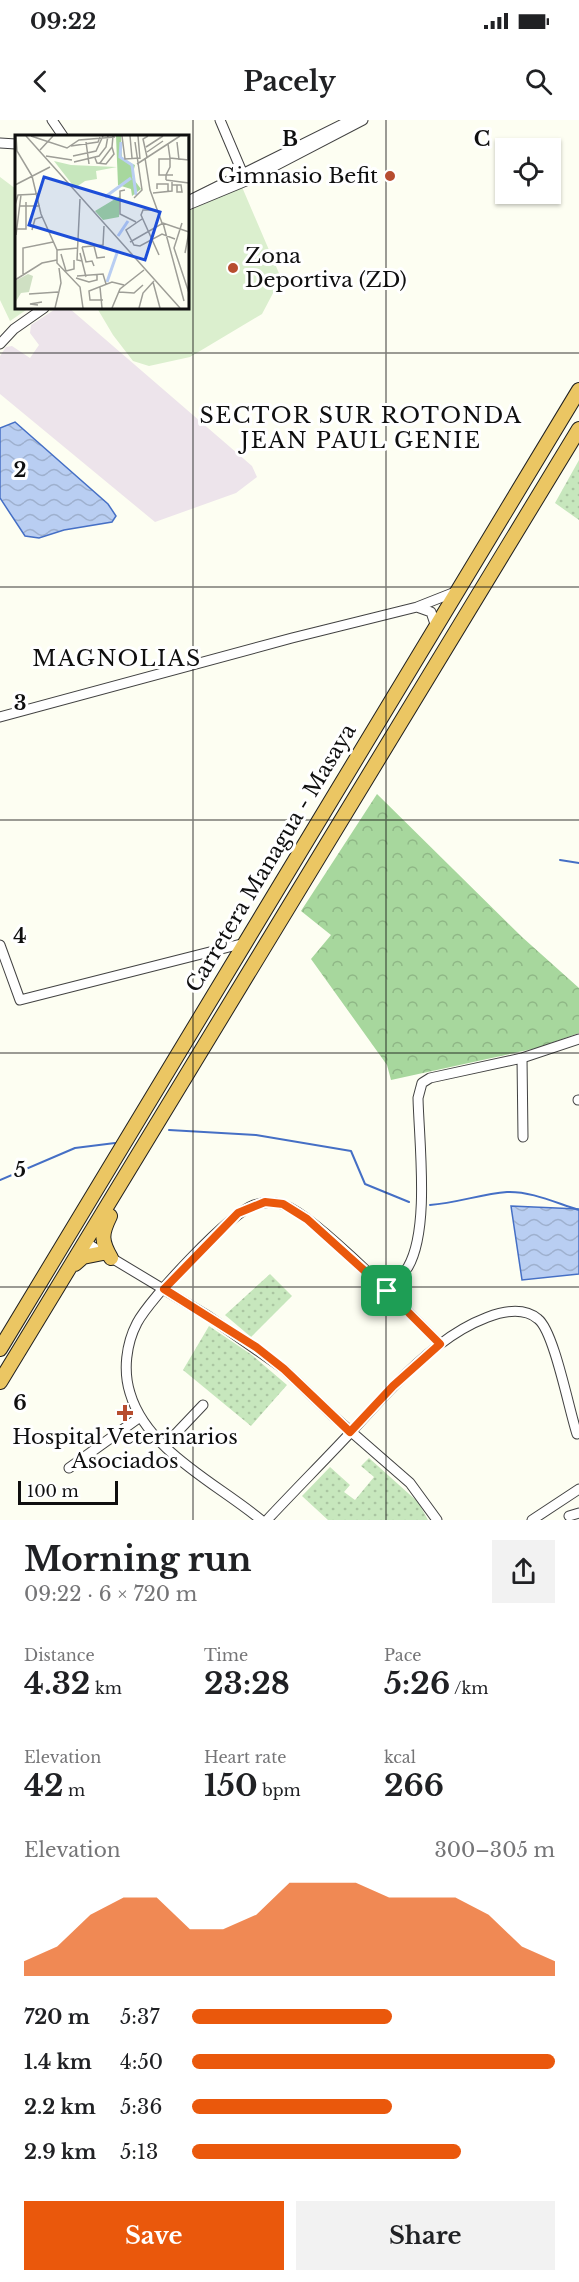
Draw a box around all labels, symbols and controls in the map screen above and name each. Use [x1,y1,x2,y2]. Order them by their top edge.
text: 09:22 [30,8,96,35]
icon: back [24,65,57,98]
text: Pacely [243,65,336,98]
icon: search [522,65,555,98]
text: B [282,127,298,151]
text: C [474,127,490,151]
inset map [15,135,189,309]
map controls [495,138,561,204]
button: locate [495,138,561,204]
place label: Gimnasio Befit [218,163,378,189]
marker: Gimnasio Befit [383,169,397,183]
place label: Zona Deportiva (ZD) [245,243,407,293]
marker: Zona Deportiva (ZD) [226,261,240,275]
district label: SECTOR SUR ROTONDA JEAN PAUL GENIE [200,402,522,454]
text: 2 [13,458,27,482]
district label: MAGNOLIAS [32,645,202,672]
text: 3 [14,691,26,715]
street label: Carretera Managua - Masaya [180,719,362,997]
text: 4 [13,924,27,948]
text: 5 [14,1158,26,1182]
pin [361,1265,412,1316]
icon: arrive [370,1274,403,1307]
text: 6 [13,1391,27,1415]
marker: Hospital Veterinarios Asociados [116,1404,134,1422]
place label: Hospital Veterinarios Asociados [12,1424,238,1474]
scale bar [18,1478,118,1506]
text: 100 m [27,1481,79,1501]
text: Morning run [24,1539,252,1580]
button: share [492,1540,555,1603]
text: 09:22 · 6 × 720 m [24,1582,197,1606]
text: Distance [24,1645,95,1665]
text: Time [204,1645,248,1665]
text: Pace [384,1645,421,1665]
text: 4.32 [24,1665,90,1702]
text: 23:28 [204,1665,290,1702]
text: 5:26 [384,1665,450,1702]
text: km [90,1678,122,1698]
text: /km [450,1678,488,1698]
text: Elevation [24,1747,101,1767]
text: Heart rate [204,1747,286,1767]
text: kcal [384,1747,416,1767]
text: 42 [24,1767,63,1804]
text: 150 [204,1767,258,1804]
text: 266 [384,1767,444,1804]
text: m [63,1780,85,1800]
text: bpm [258,1780,301,1800]
text: Elevation [24,1838,121,1862]
text: 300–305 m [434,1838,555,1862]
text: 720 m [24,2005,90,2029]
text: 5:37 [120,2005,159,2029]
text: 1.4 km [24,2050,92,2074]
text: 4:50 [120,2050,163,2074]
text: 2.2 km [24,2095,96,2119]
text: 5:36 [120,2095,162,2119]
text: 2.9 km [24,2140,96,2164]
text: 5:13 [120,2140,158,2164]
button: Save [24,2201,284,2270]
button: Share [296,2201,555,2270]

